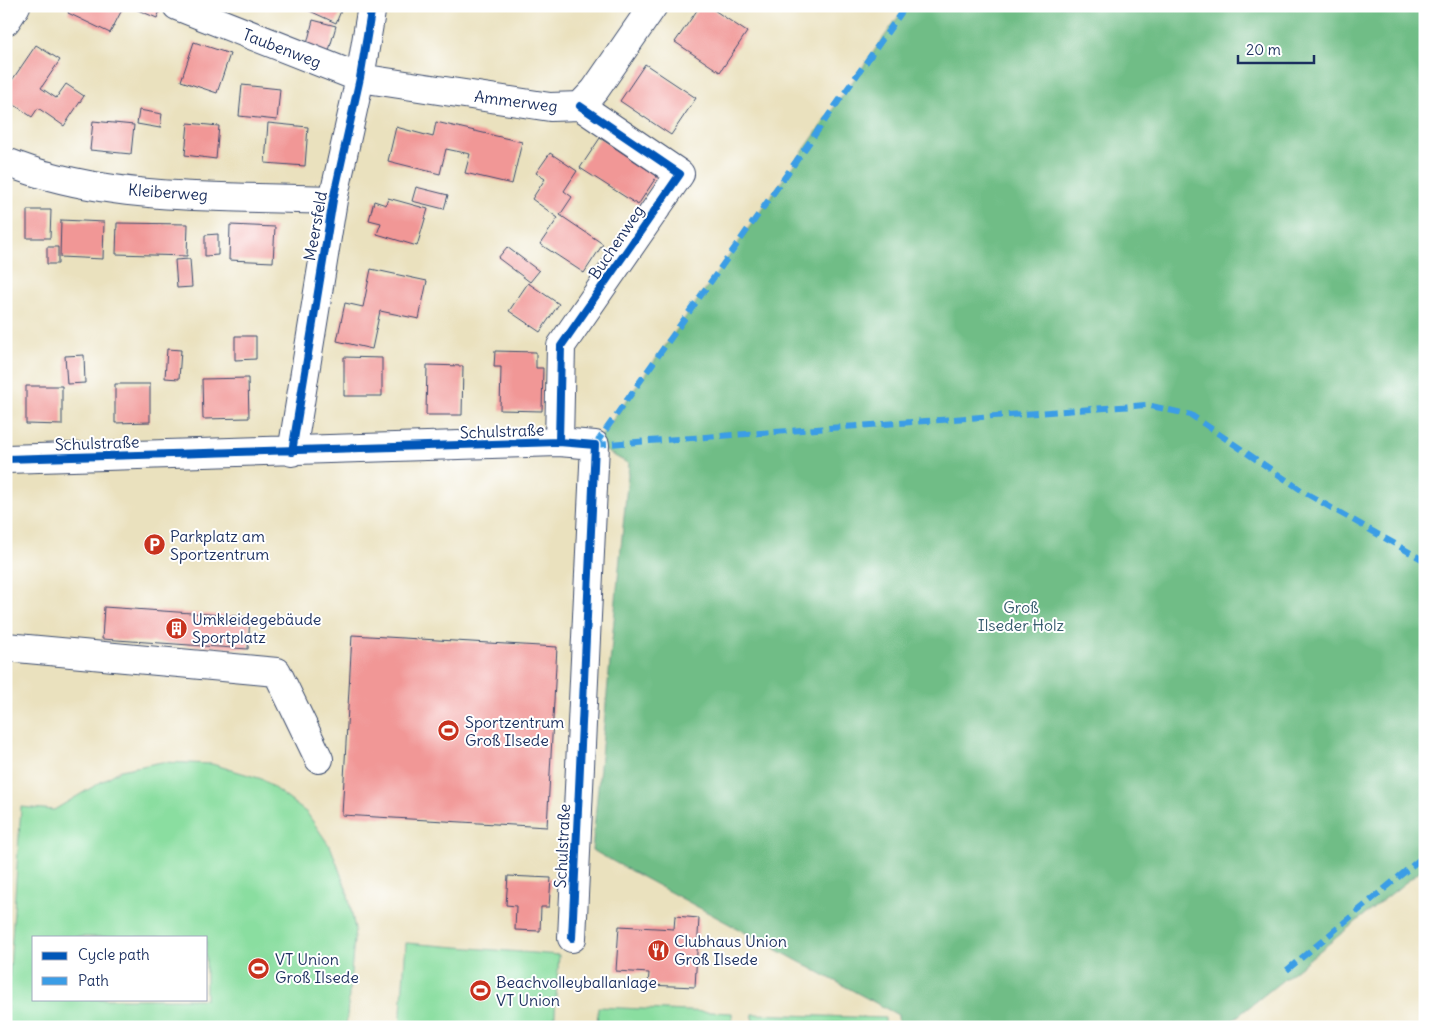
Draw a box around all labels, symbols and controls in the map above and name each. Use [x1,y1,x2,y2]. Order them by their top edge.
street label: Taubenweg [240,24,324,72]
scale bar [1238,32,1315,64]
text: 20 m [1246,40,1281,59]
street label: Ammerweg [473,86,559,116]
street label: Kleiberweg [128,179,208,205]
street label: Meersfeld [299,190,331,262]
street label: Buchenweg [584,201,648,283]
street label: Schulstraße [459,420,545,442]
street label: Schulstraße [54,432,140,454]
place label: Parkplatz am Sportzentrum [170,526,269,564]
parking icon: Parkplatz am Sportzentrum [142,533,166,557]
park label: Groß Ilseder Holz [978,597,1065,635]
place label: Umkleidegebäude Sportplatz [192,609,321,647]
building icon: Umkleidegebäude Sportplatz [164,616,188,640]
place label: Sportzentrum Groß Ilsede [465,712,564,750]
sports icon: Sportzentrum Groß Ilsede [437,719,461,743]
street label: Schulstraße [550,803,574,889]
place label: Clubhaus Union Groß Ilsede [674,931,787,969]
legend [32,936,208,1000]
restaurant icon: Clubhaus Union Groß Ilsede [646,938,670,962]
text: Cycle path [78,945,150,964]
place label: VT Union Groß Ilsede [275,949,359,987]
sports icon: VT Union Groß Ilsede [247,956,271,980]
text: Path [78,971,109,990]
place label: Beachvolleyballanlage VT Union [496,972,657,1010]
sports icon: Beachvolleyballanlage VT Union [468,979,492,1003]

